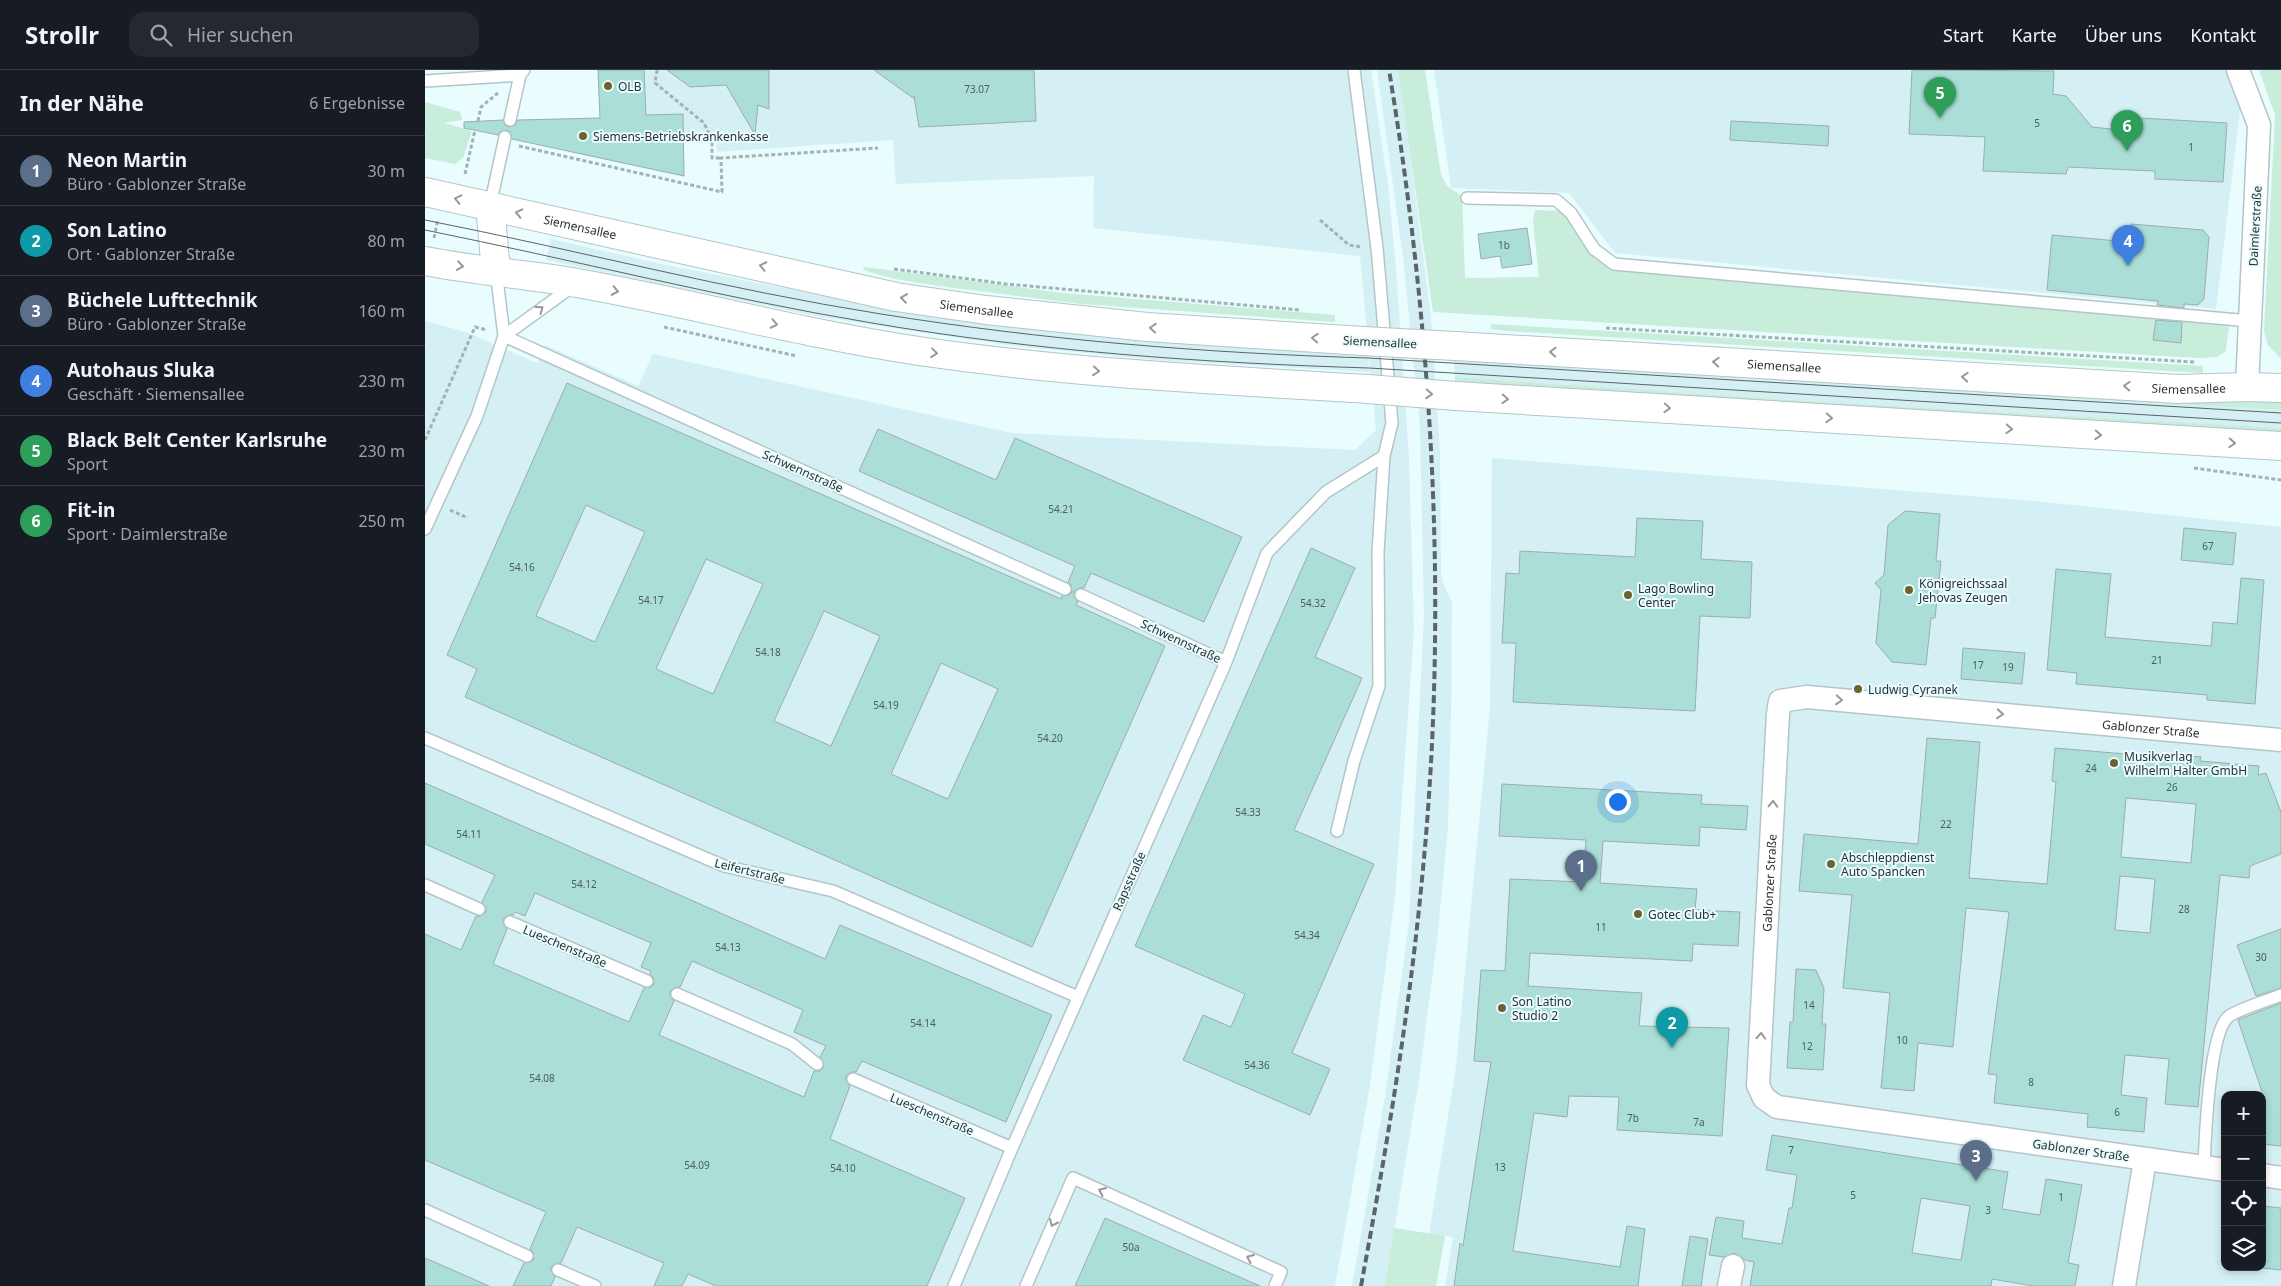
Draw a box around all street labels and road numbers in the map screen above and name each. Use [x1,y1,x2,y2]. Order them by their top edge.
street label: Daimlerstraße [2244,185,2266,267]
street label: Siemensallee [542,210,618,243]
street label: Siemensallee [939,295,1015,321]
street label: Siemensallee [1343,332,1418,352]
street label: Siemensallee [1747,355,1822,376]
street label: Siemensallee [2151,379,2226,398]
street label: Schwennstraße [760,446,846,496]
street label: Schwennstraße [1138,615,1224,667]
street label: Gablonzer Straße [2102,715,2201,741]
street label: Gablonzer Straße [1758,833,1780,932]
street label: Rapsstraße [1108,848,1150,913]
street label: Leifertstraße [713,854,787,888]
street label: Lueschenstraße [521,921,610,971]
street label: Lueschenstraße [888,1089,977,1139]
street label: Gablonzer Straße [2031,1135,2131,1165]

